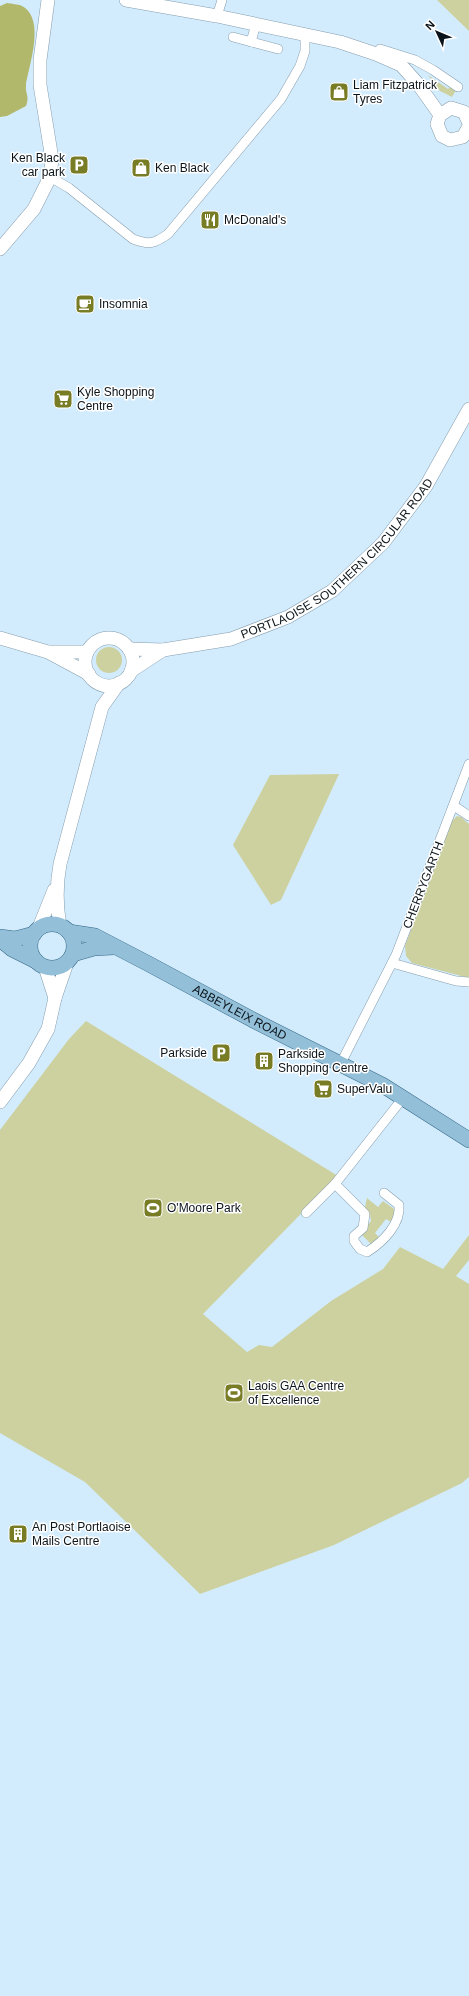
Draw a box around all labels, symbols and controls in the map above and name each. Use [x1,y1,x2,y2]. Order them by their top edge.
north arrow [417,12,457,52]
text: N [423,18,437,32]
place label: Liam Fitzpatrick Tyres [353,78,438,106]
shop icon: Liam Fitzpatrick Tyres [328,81,350,103]
place label: Ken Black car park [11,151,66,179]
parking icon: Ken Black car park [68,154,90,176]
shop icon: Ken Black [130,157,152,179]
place label: Ken Black [155,161,210,175]
restaurant icon: McDonald's [199,209,221,231]
place label: McDonald's [224,213,286,227]
cafe icon: Insomnia [74,293,96,315]
place label: Insomnia [99,297,148,311]
place label: Kyle Shopping Centre [77,385,154,413]
supermarket icon: Kyle Shopping Centre [52,388,74,410]
street label: PORTLAOISE SOUTHERN CIRCULAR ROAD [239,476,436,642]
street label: CHERRYGARTH [400,839,446,931]
street label: ABBEYLEIX ROAD [190,982,289,1043]
parking icon: Parkside [210,1042,232,1064]
place label: Parkside [160,1046,207,1060]
place label: Parkside Shopping Centre [278,1047,368,1075]
building icon: Parkside Shopping Centre [253,1050,275,1072]
supermarket icon: SuperValu [312,1078,334,1100]
place label: SuperValu [337,1082,392,1096]
sports icon: O'Moore Park [142,1197,164,1219]
place label: O'Moore Park [167,1201,242,1215]
place label: Laois GAA Centre of Excellence [248,1379,344,1407]
sports icon: Laois GAA Centre of Excellence [223,1382,245,1404]
place label: An Post Portlaoise Mails Centre [32,1520,131,1548]
building icon: An Post Portlaoise Mails Centre [7,1523,29,1545]

